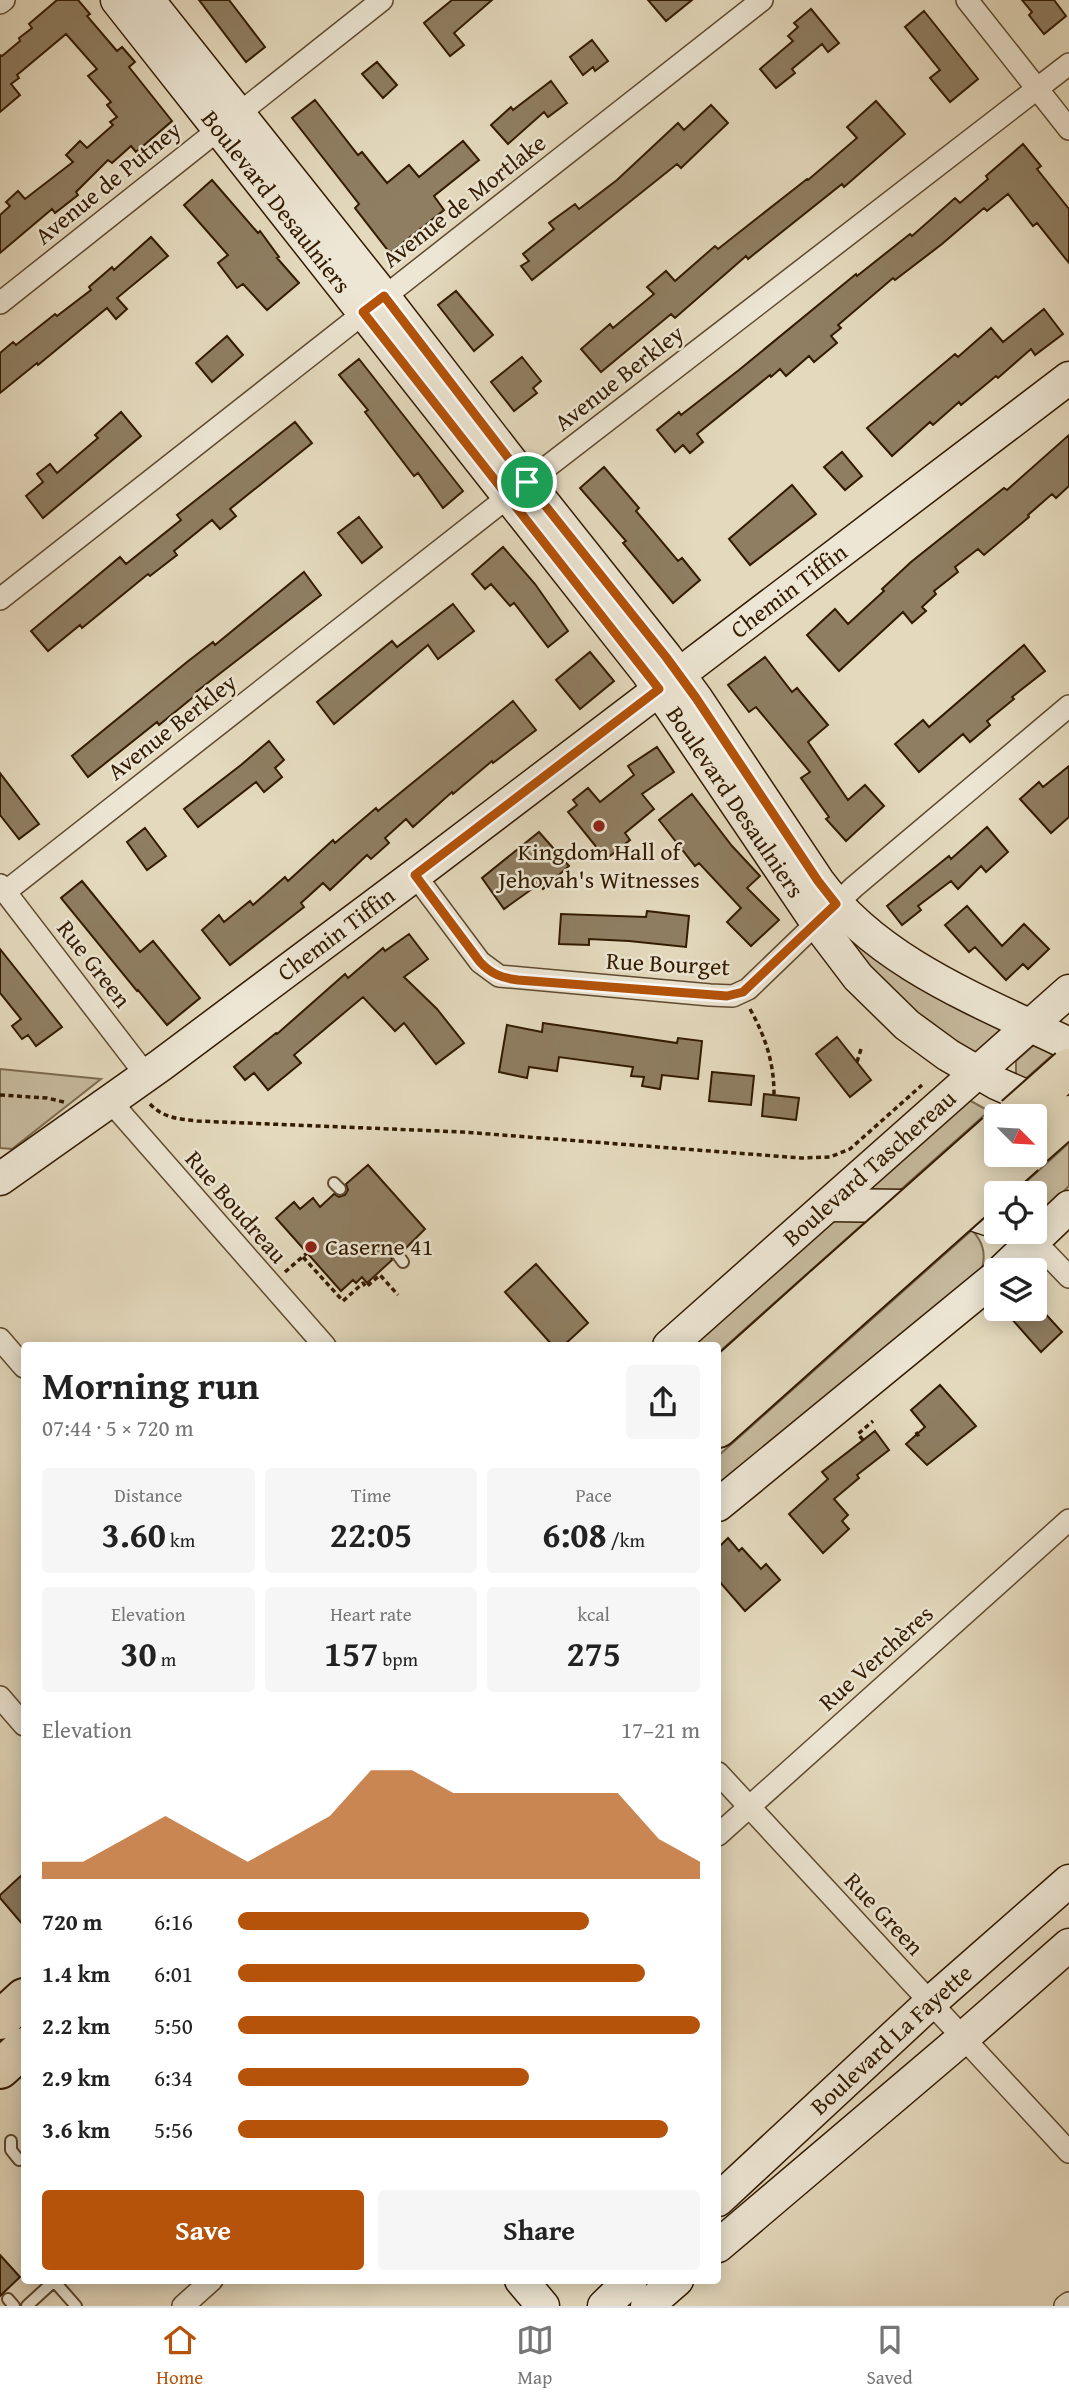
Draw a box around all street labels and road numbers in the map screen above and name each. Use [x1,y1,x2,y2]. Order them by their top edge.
street label: Boulevard Desaulniers [193,102,360,301]
street label: Avenue de Putney [27,113,188,253]
street label: Avenue de Mortlake [374,125,553,276]
street label: Avenue Berkley [546,316,691,439]
street label: Chemin Tiffin [723,534,855,646]
street label: Avenue Berkley [99,665,244,788]
street label: Boulevard Desaulniers [658,699,813,905]
street label: Chemin Tiffin [270,878,402,989]
street label: Rue Green [49,912,140,1015]
street label: Rue Bourget [605,943,731,984]
street label: Boulevard Taschereau [775,1081,963,1254]
street label: Rue Boudreau [177,1142,296,1271]
street label: Rue Verchères [811,1597,941,1719]
street label: Rue Green [836,1864,933,1964]
street label: Boulevard La Fayette [802,1956,980,2123]

